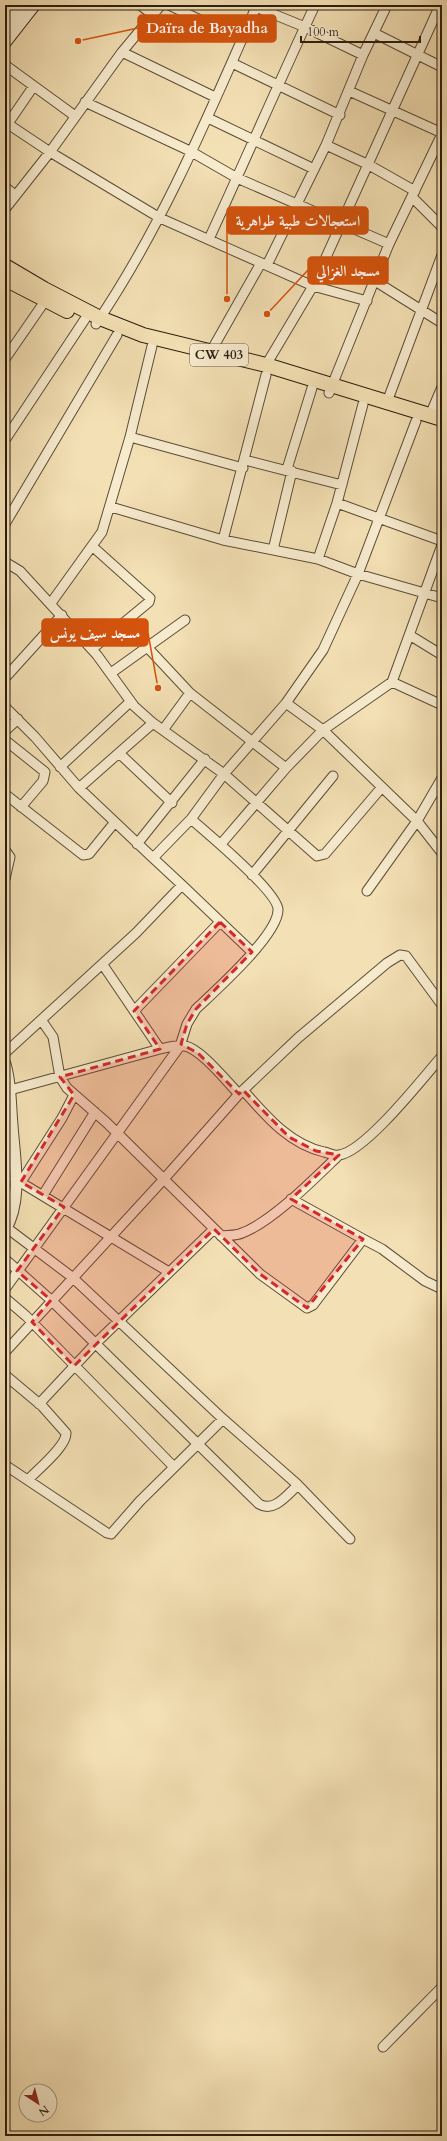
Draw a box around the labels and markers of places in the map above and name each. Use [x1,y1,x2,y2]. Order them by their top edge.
callout: Daïra de Bayadha [138,15,276,42]
callout: استعجالات طبية طواهرية [227,207,368,234]
callout: مسجد الغزالي [308,257,388,284]
callout: مسجد سيف يونس [42,619,148,646]

